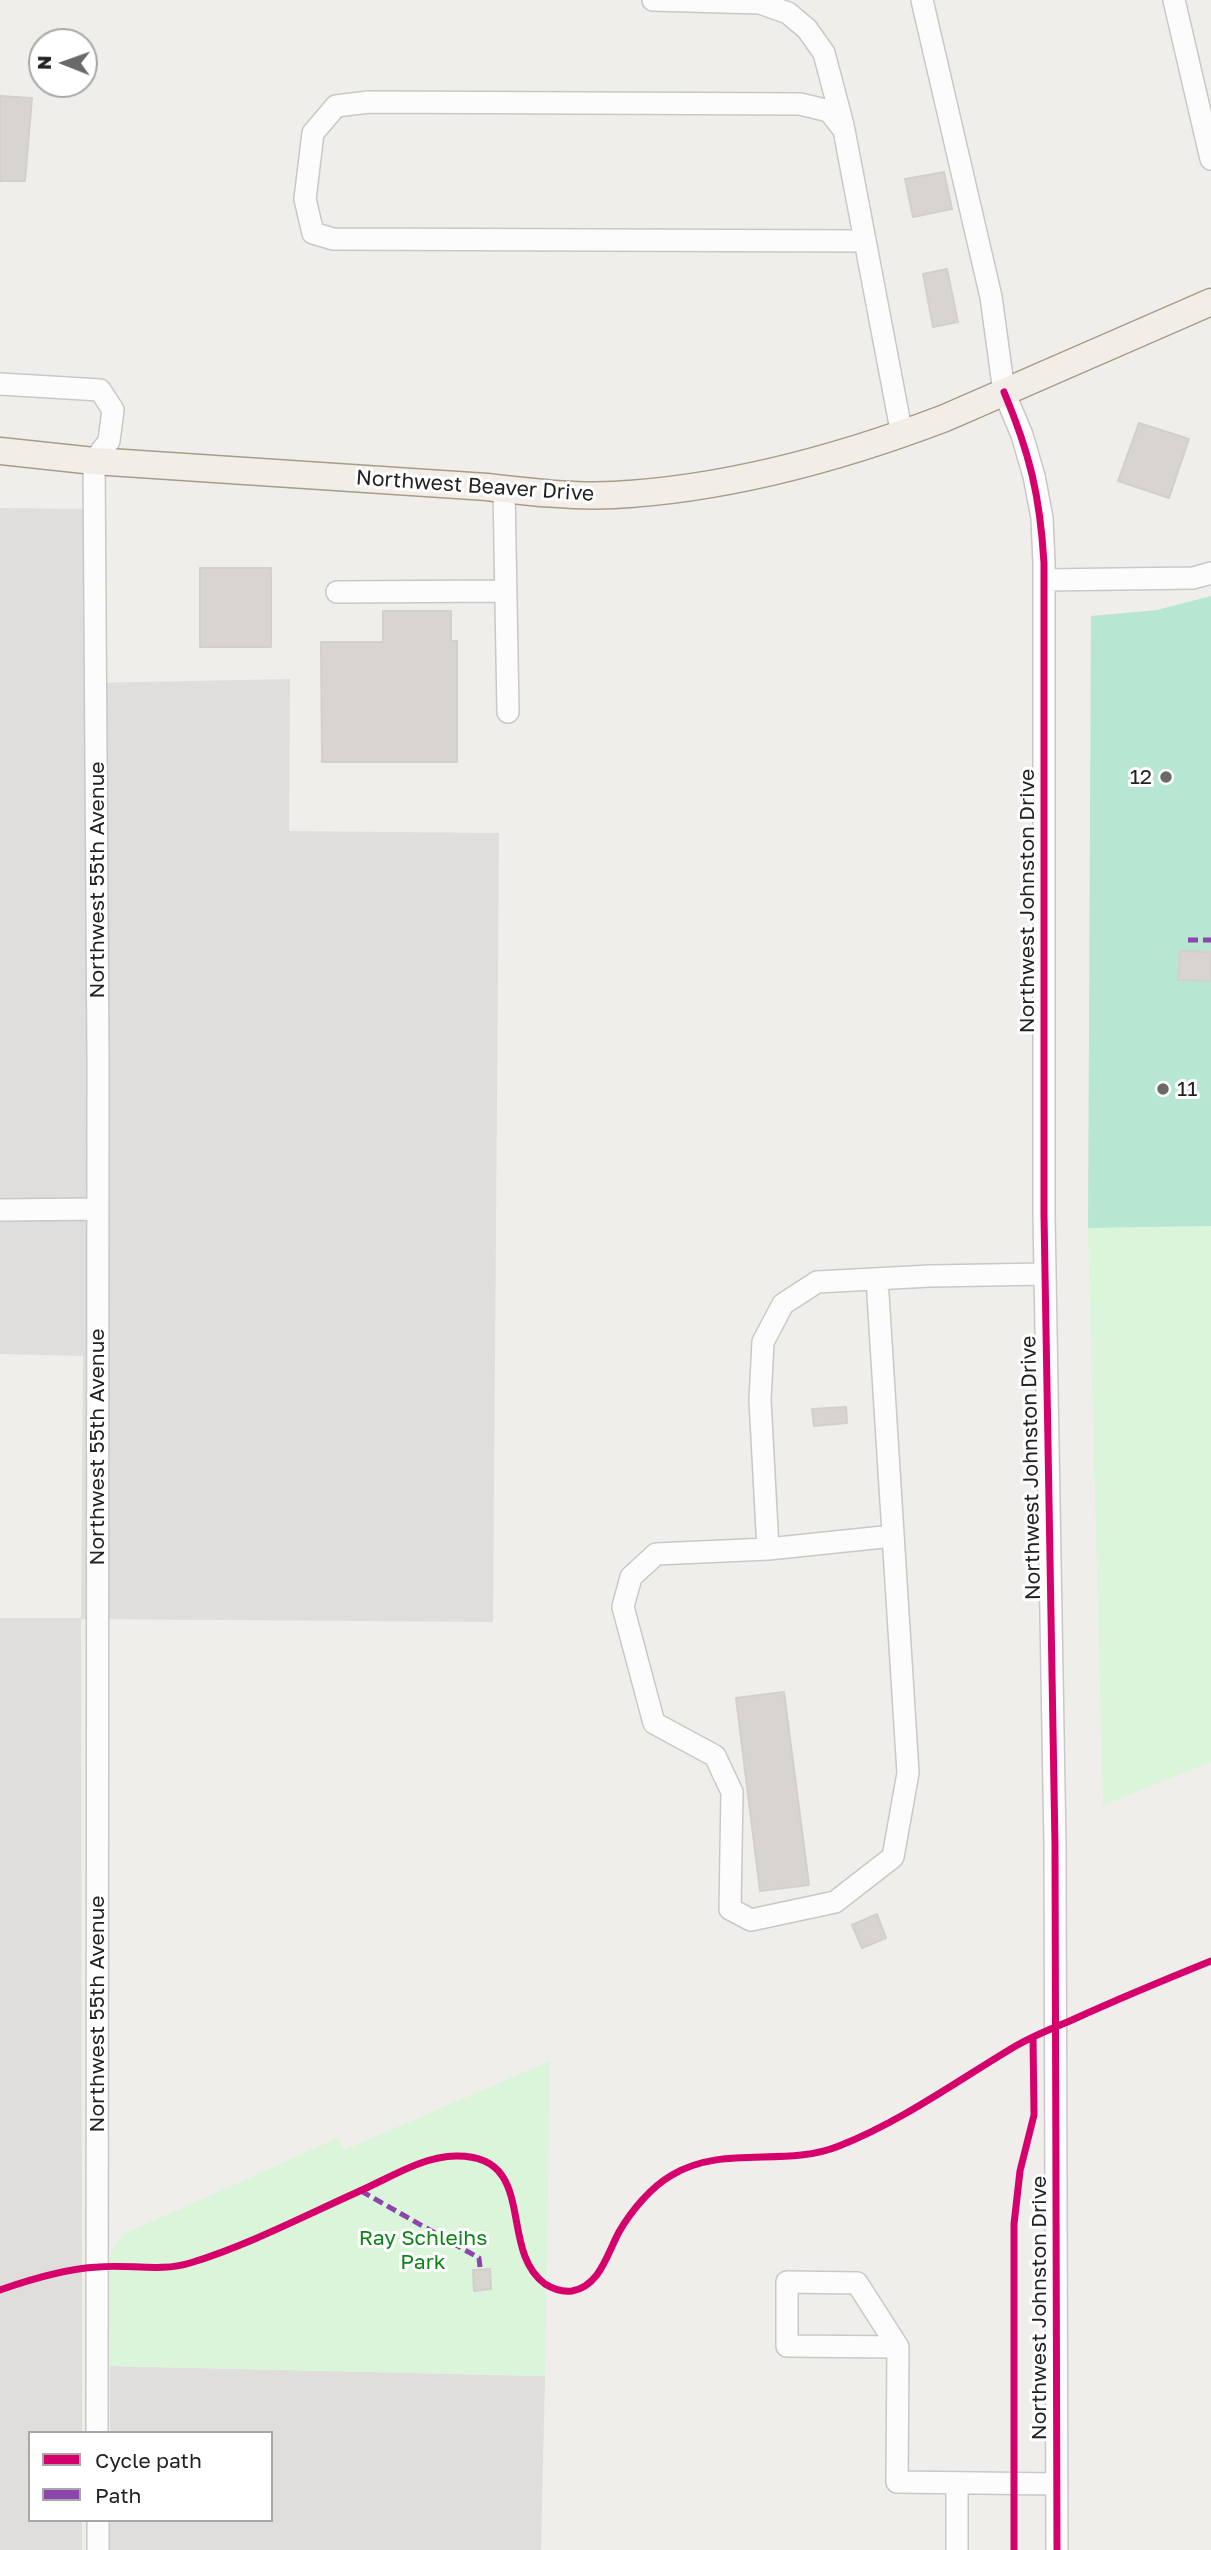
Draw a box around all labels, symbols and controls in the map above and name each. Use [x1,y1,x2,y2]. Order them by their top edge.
north arrow [28,28,98,98]
text: N [32,55,55,70]
street label: Northwest Beaver Drive [355,465,595,507]
street label: Northwest 55th Avenue [84,761,110,999]
place label: 12 [1130,764,1152,790]
street label: Northwest Johnston Drive [1014,769,1040,1033]
marker: 12 [1158,769,1174,785]
place label: 11 [1177,1076,1197,1102]
marker: 11 [1155,1081,1171,1097]
street label: Northwest 55th Avenue [84,1328,110,1566]
street label: Northwest Johnston Drive [1016,1336,1046,1600]
street label: Northwest 55th Avenue [84,1895,110,2133]
street label: Northwest Johnston Drive [1026,2176,1052,2440]
park label: Ray Schleihs Park [359,2225,487,2275]
legend [28,2431,273,2522]
text: Cycle path [95,2447,202,2473]
text: Path [95,2482,142,2508]

